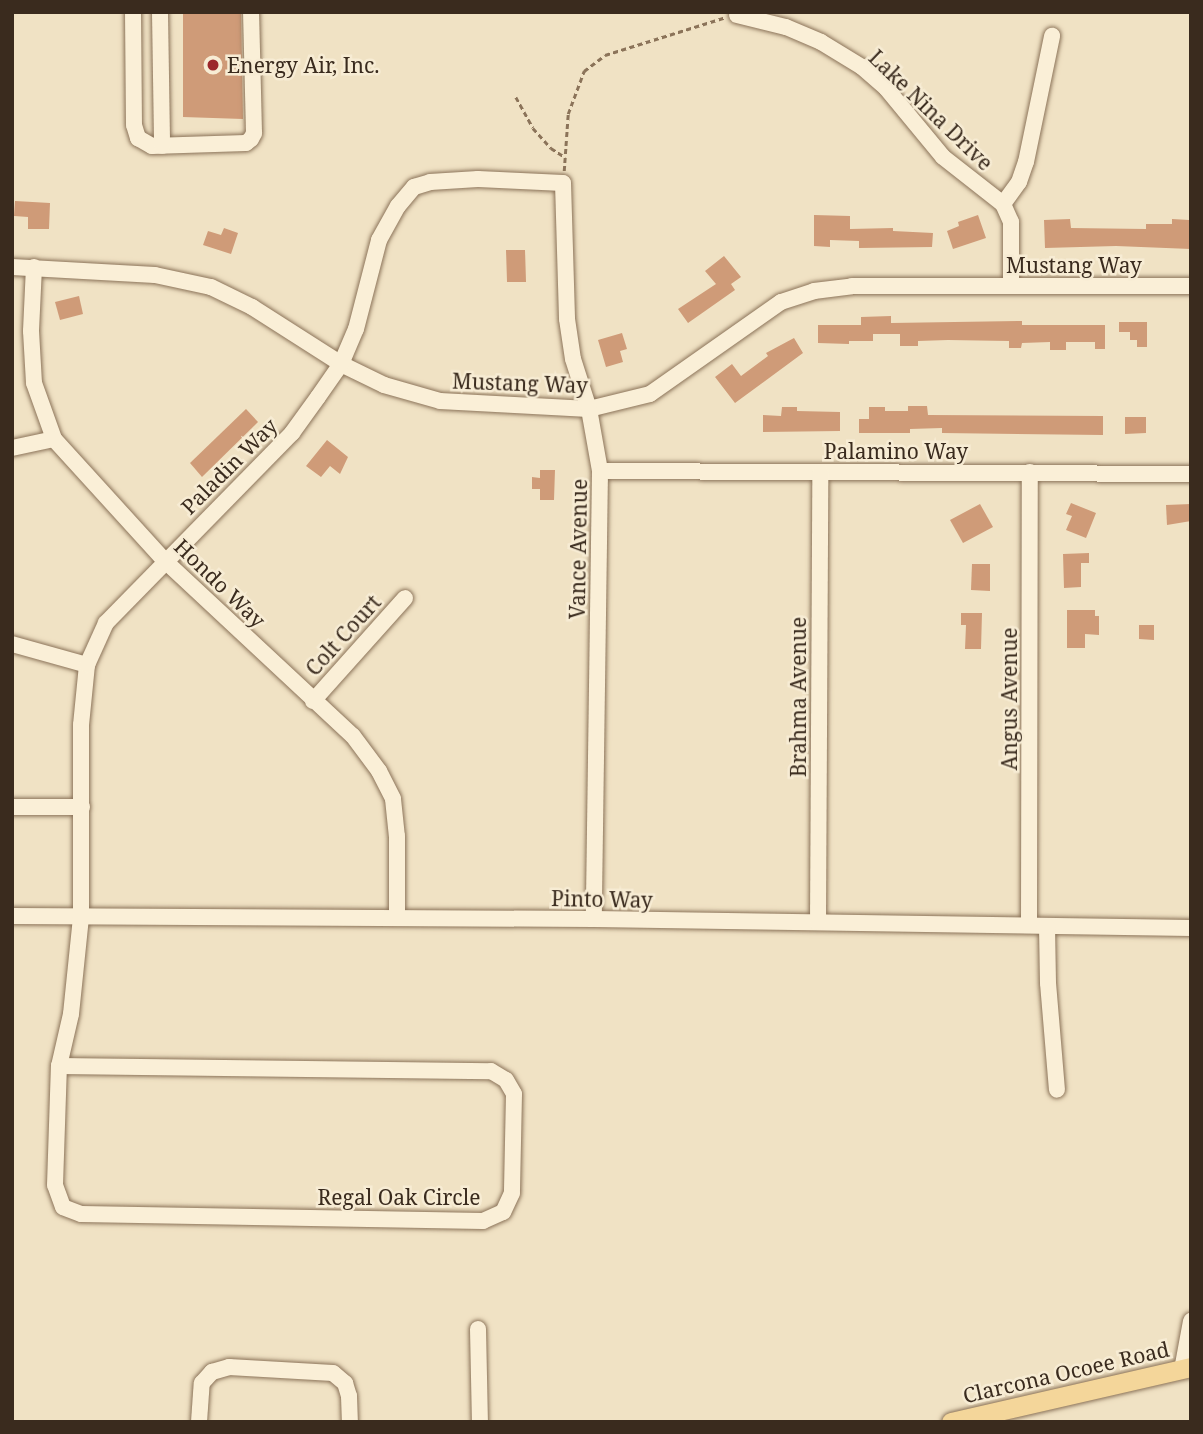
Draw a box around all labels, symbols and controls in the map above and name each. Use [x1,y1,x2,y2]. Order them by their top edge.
street label: Lake Nina Drive [864,45,998,175]
place label: Energy Air, Inc. [227,52,380,78]
marker: Energy Air, Inc. [205,57,221,73]
street label: Mustang Way [1006,252,1142,278]
street label: Mustang Way [452,368,588,398]
street label: Paladin Way [176,413,282,519]
street label: Palamino Way [824,438,968,464]
street label: Vance Avenue [564,479,592,619]
street label: Hondo Way [169,533,271,633]
street label: Colt Court [300,589,386,681]
street label: Brahma Avenue [785,617,811,777]
street label: Angus Avenue [996,628,1022,770]
street label: Pinto Way [551,886,653,912]
street label: Regal Oak Circle [318,1184,480,1210]
street label: Clarcona Ocoee Road [960,1336,1172,1408]

